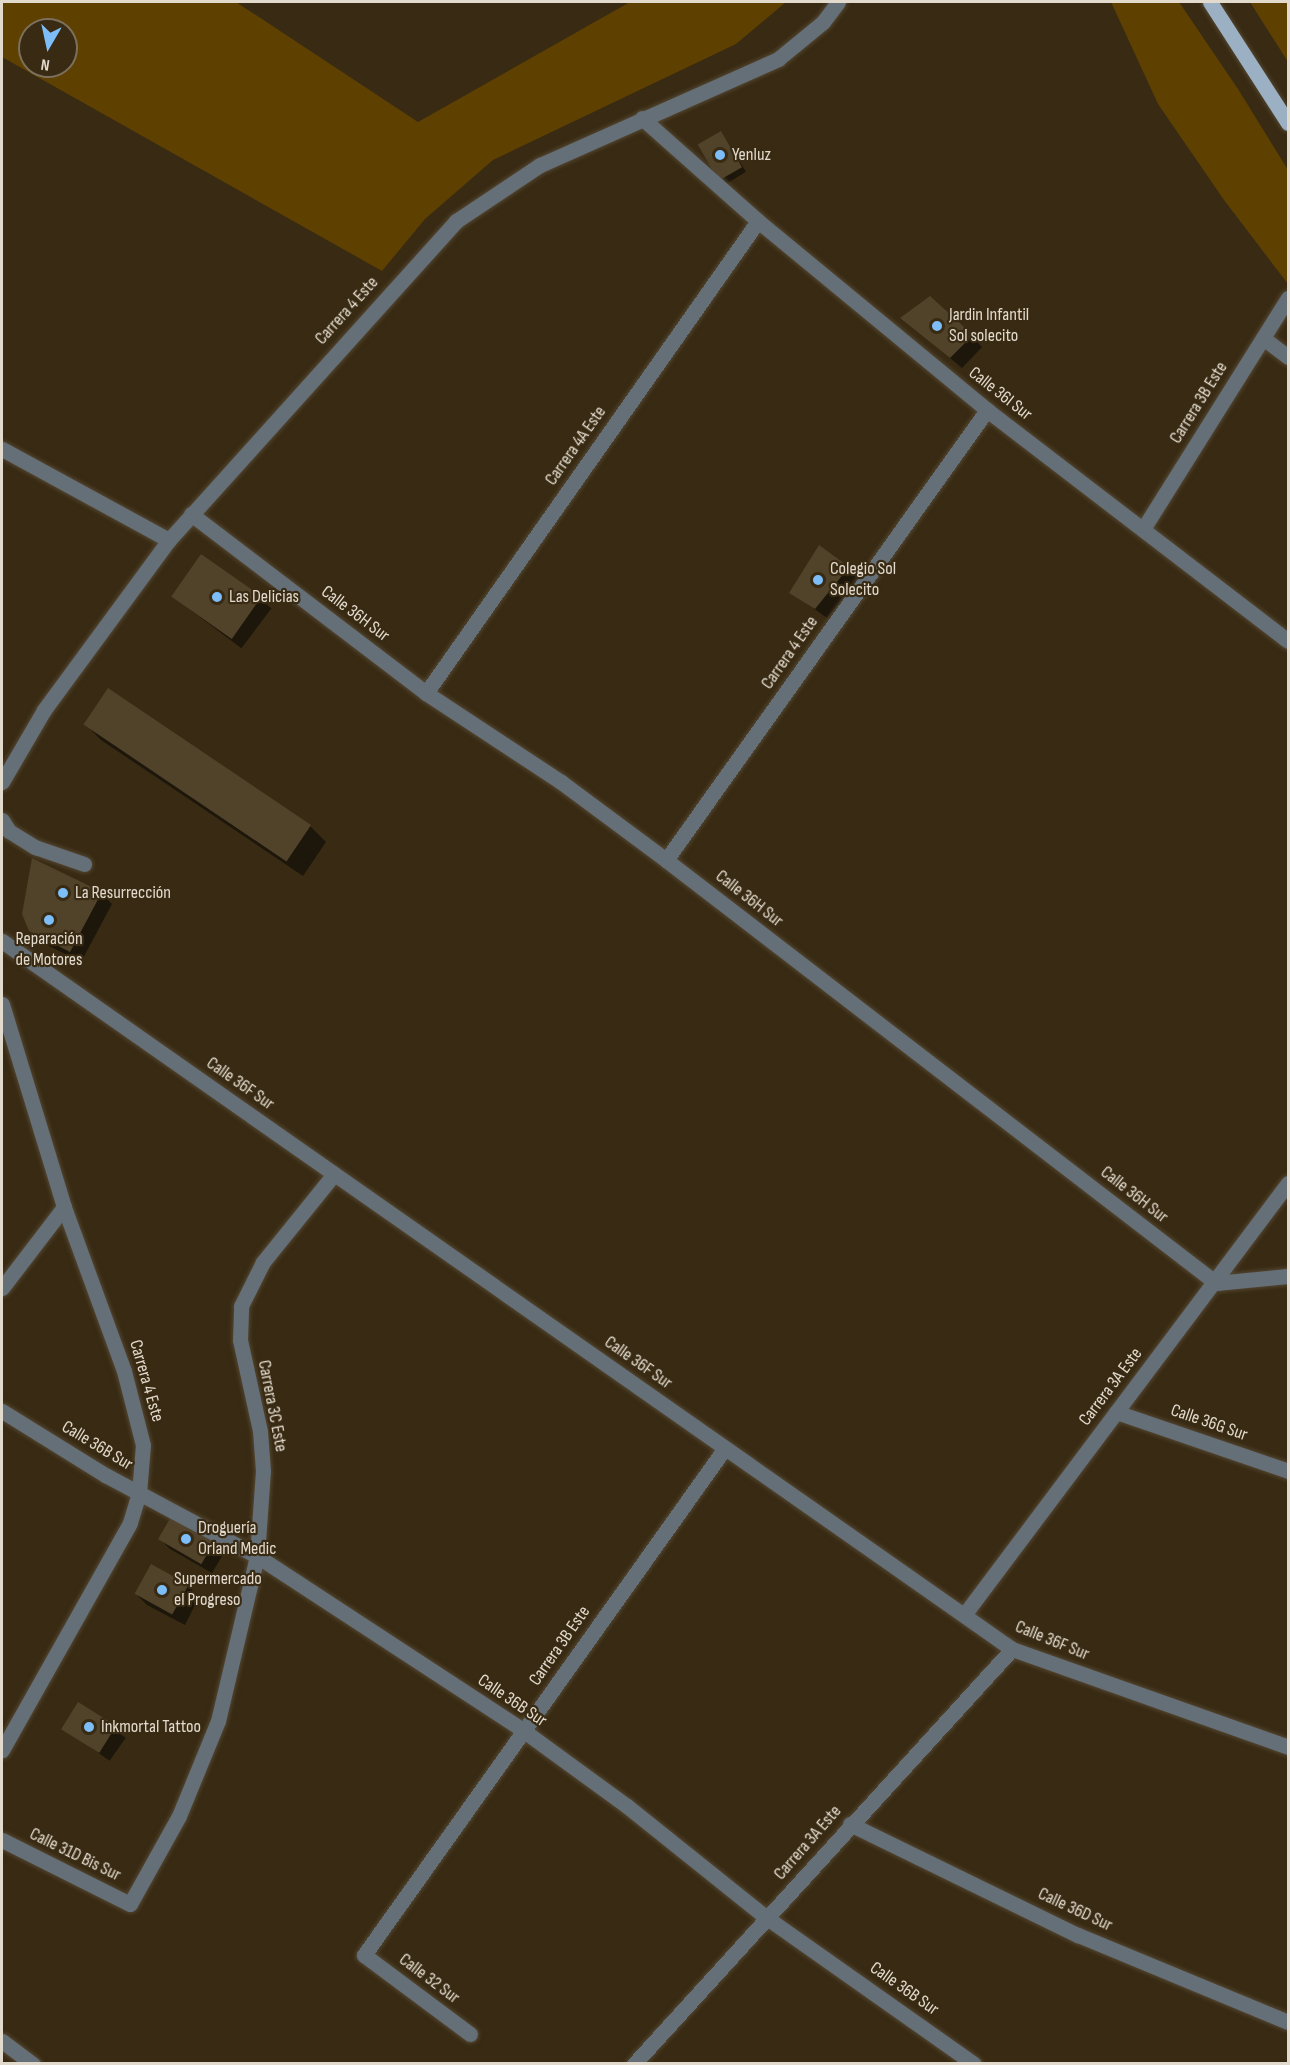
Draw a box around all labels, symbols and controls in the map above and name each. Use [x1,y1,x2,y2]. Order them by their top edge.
north arrow [18,18,78,78]
text: N [40,54,51,74]
place label: Yenluz [732,144,771,166]
marker: Yenluz [713,148,727,162]
street label: Carrera 4 Este [311,273,383,349]
place label: Jardin Infantil Sol solecito [949,305,1029,348]
marker: Jardin Infantil Sol solecito [930,319,944,333]
street label: Carrera 3B Este [1165,358,1233,448]
street label: Calle 36I Sur [964,363,1036,425]
street label: Carrera 4A Este [541,402,611,490]
place label: Colegio Sol Solecito [830,559,896,602]
marker: Colegio Sol Solecito [811,573,825,587]
street label: Calle 36H Sur [317,581,393,647]
place label: Las Delicias [229,586,299,608]
marker: Las Delicias [210,590,224,604]
street label: Carrera 4 Este [757,612,823,694]
street label: Calle 36H Sur [711,866,787,932]
place label: La Resurrección [75,882,171,904]
marker: La Resurrección [56,886,70,900]
marker: Reparación de Motores [42,913,56,927]
place label: Reparación de Motores [15,929,83,972]
street label: Calle 36F Sur [202,1053,278,1115]
street label: Calle 36H Sur [1096,1162,1172,1228]
street label: Calle 36F Sur [600,1332,676,1394]
street label: Carrera 4 Este [124,1338,168,1424]
street label: Carrera 3A Este [1075,1344,1147,1430]
street label: Carrera 3C Este [253,1358,291,1454]
street label: Calle 36G Sur [1168,1400,1250,1446]
street label: Calle 36B Sur [58,1416,136,1476]
place label: Droguería Orland Medic [198,1518,276,1561]
marker: Droguería Orland Medic [179,1532,193,1546]
place label: Supermercado el Progreso [174,1569,262,1612]
marker: Supermercado el Progreso [155,1583,169,1597]
street label: Carrera 3B Este [525,1602,595,1690]
street label: Calle 36F Sur [1012,1616,1092,1666]
street label: Calle 36B Sur [473,1670,551,1732]
place label: Inkmortal Tattoo [101,1716,201,1738]
marker: Inkmortal Tattoo [82,1720,96,1734]
street label: Carrera 3A Este [770,1801,846,1885]
street label: Calle 31D Bis Sur [26,1824,124,1886]
street label: Calle 36D Sur [1034,1883,1116,1937]
street label: Calle 32 Sur [394,1949,464,2009]
street label: Calle 36B Sur [866,1958,942,2020]

